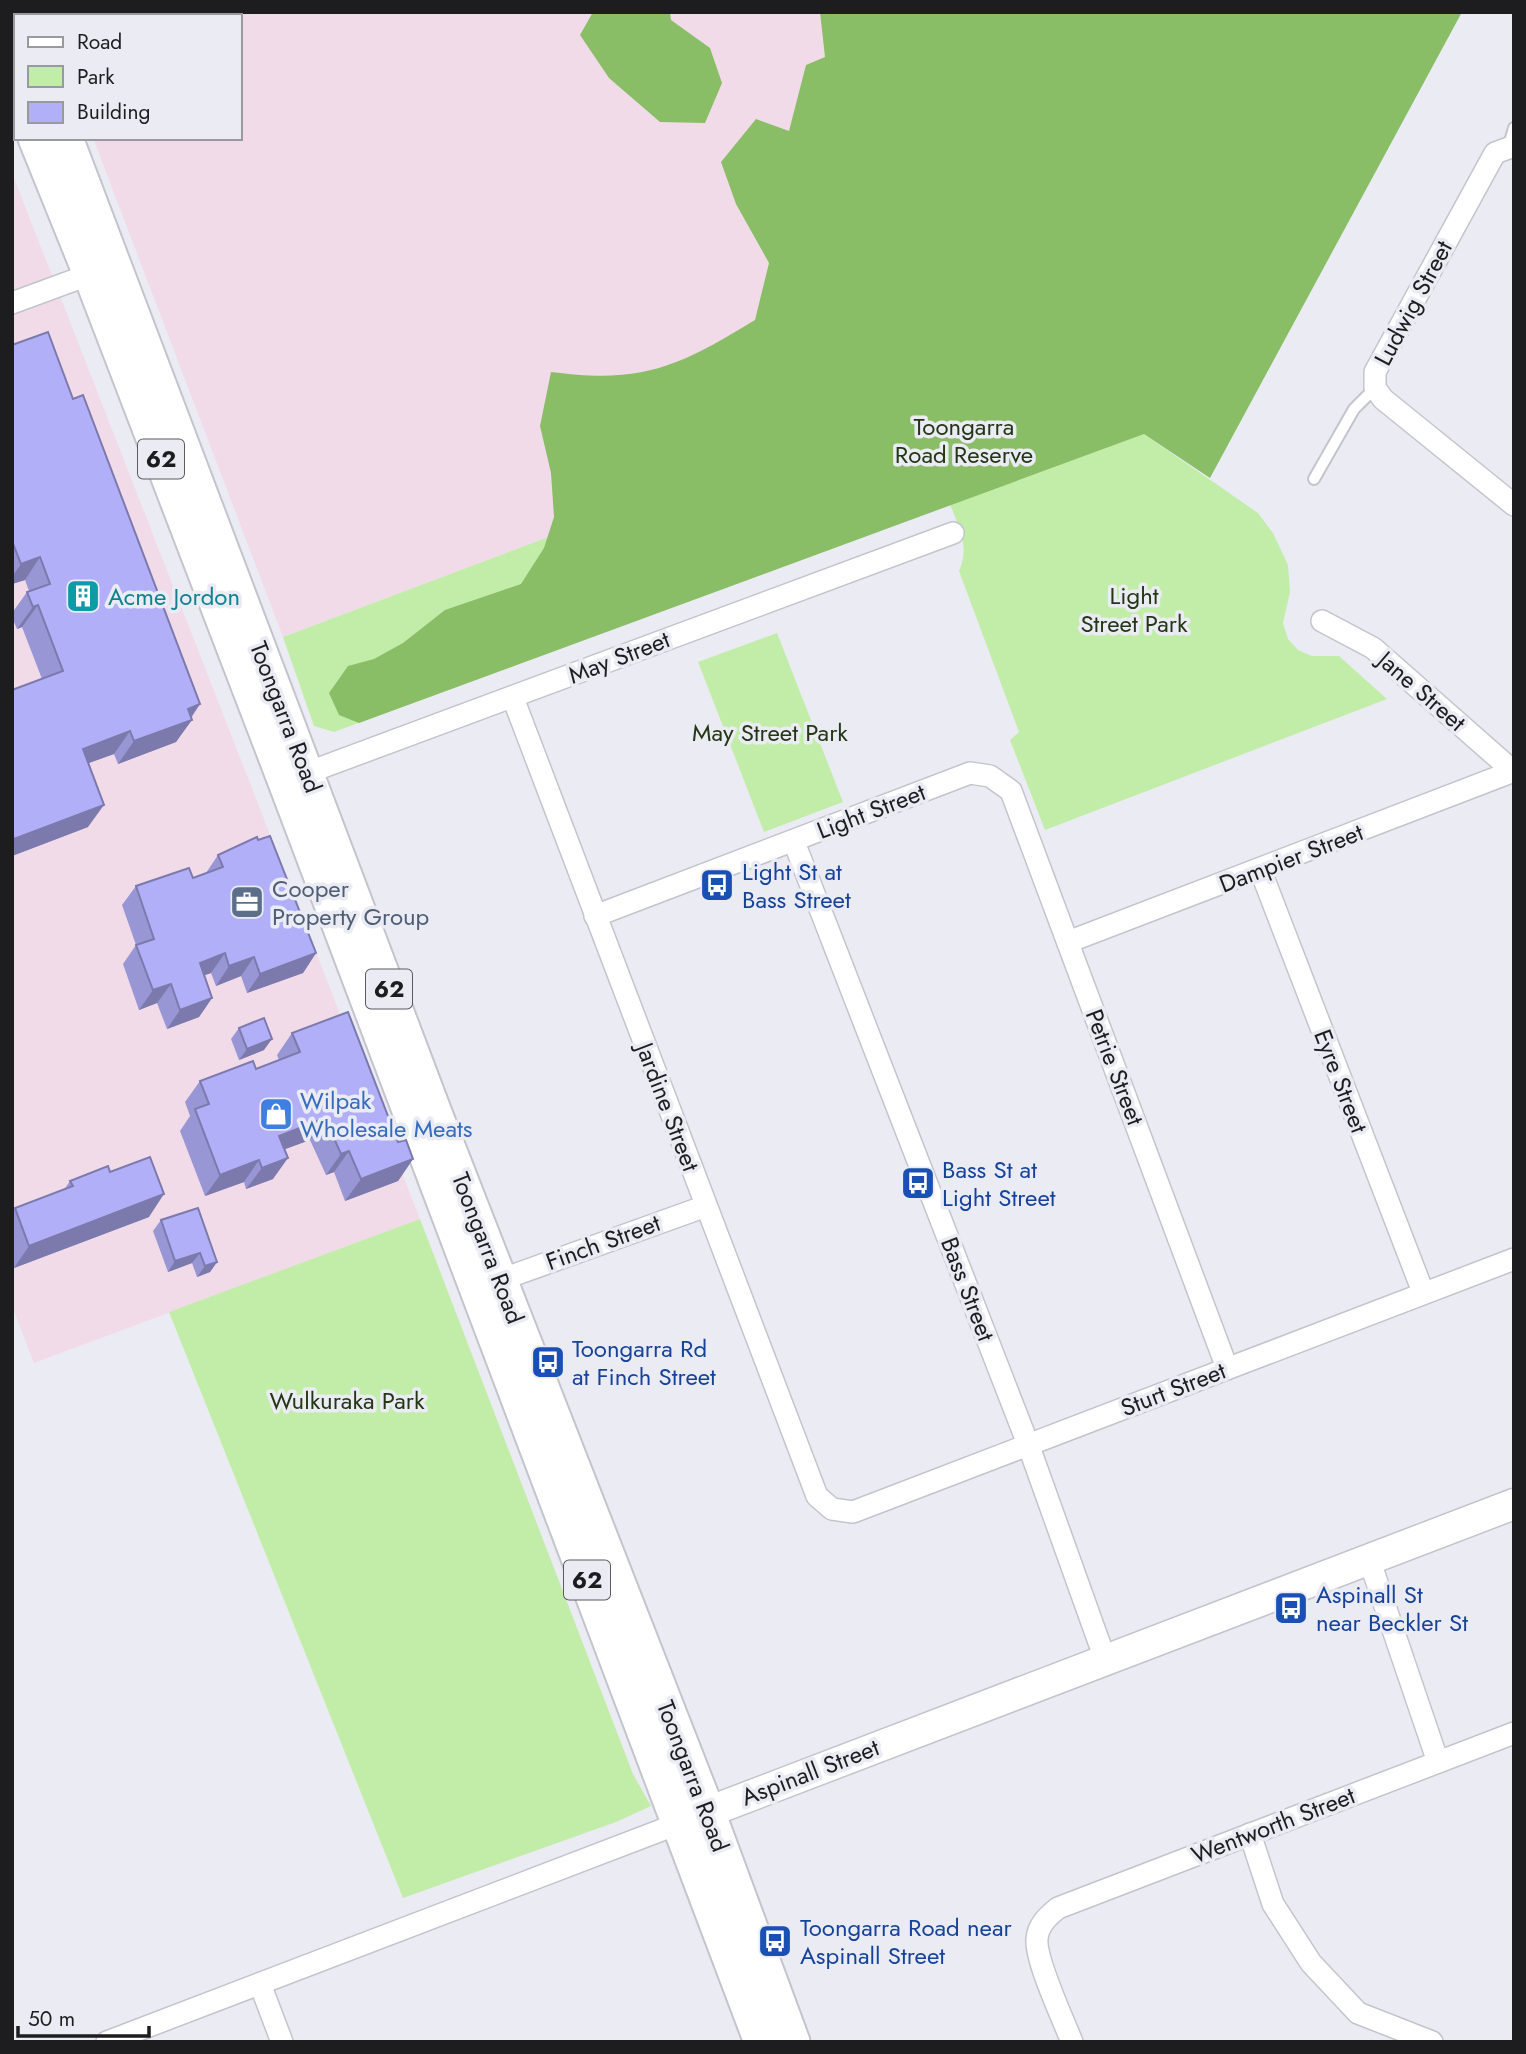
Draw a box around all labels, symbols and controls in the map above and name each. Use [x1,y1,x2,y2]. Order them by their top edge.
legend [14,14,242,140]
text: Road [77,27,122,57]
text: Park [77,62,115,92]
text: Building [77,97,150,127]
street label: Ludwig Street [1365,234,1461,372]
park label: Toongarra Road Reserve [895,409,1033,472]
road number: 62 [138,440,184,478]
building icon: Acme Jordon [64,577,102,615]
park label: Light Street Park [1080,578,1188,641]
place label: Acme Jordon [108,579,240,614]
street label: May Street [563,622,675,692]
street label: Toongarra Road [241,636,331,798]
street label: Jane Street [1368,641,1474,739]
park label: May Street Park [692,715,848,750]
street label: Light Street [812,774,930,848]
street label: Dampier Street [1214,814,1368,901]
place label: Light St at Bass Street [742,854,851,917]
bus stop icon: Light St at Bass Street [698,866,736,904]
place label: Cooper Property Group [272,871,429,934]
office icon: Cooper Property Group [228,883,266,921]
road number: 62 [366,970,412,1008]
street label: Petrie Street [1077,1004,1153,1130]
street label: Eyre Street [1305,1024,1377,1138]
street label: Jardine Street [626,1035,709,1176]
place label: Wilpak Wholesale Meats [300,1083,472,1146]
shop icon: Wilpak Wholesale Meats [257,1095,295,1133]
place label: Bass St at Light Street [942,1152,1056,1215]
bus stop icon: Bass St at Light Street [899,1164,937,1202]
street label: Toongarra Road [443,1167,533,1329]
street label: Finch Street [541,1205,665,1279]
street label: Bass Street [932,1232,1004,1346]
place label: Toongarra Rd at Finch Street [572,1331,716,1394]
bus stop icon: Toongarra Rd at Finch Street [529,1343,567,1381]
street label: Sturt Street [1115,1353,1231,1425]
park label: Wulkuraka Park [270,1383,425,1418]
road number: 62 [564,1560,610,1600]
place label: Aspinall St near Beckler St [1316,1577,1468,1640]
bus stop icon: Aspinall St near Beckler St [1272,1589,1310,1627]
street label: Toongarra Road [648,1695,738,1857]
street label: Aspinall Street [736,1730,884,1814]
street label: Wentworth Street [1186,1778,1360,1872]
place label: Toongarra Road near Aspinall Street [800,1910,1012,1973]
bus stop icon: Toongarra Road near Aspinall Street [756,1922,794,1960]
scale bar [18,1994,149,2038]
text: 50 m [28,2004,75,2034]

